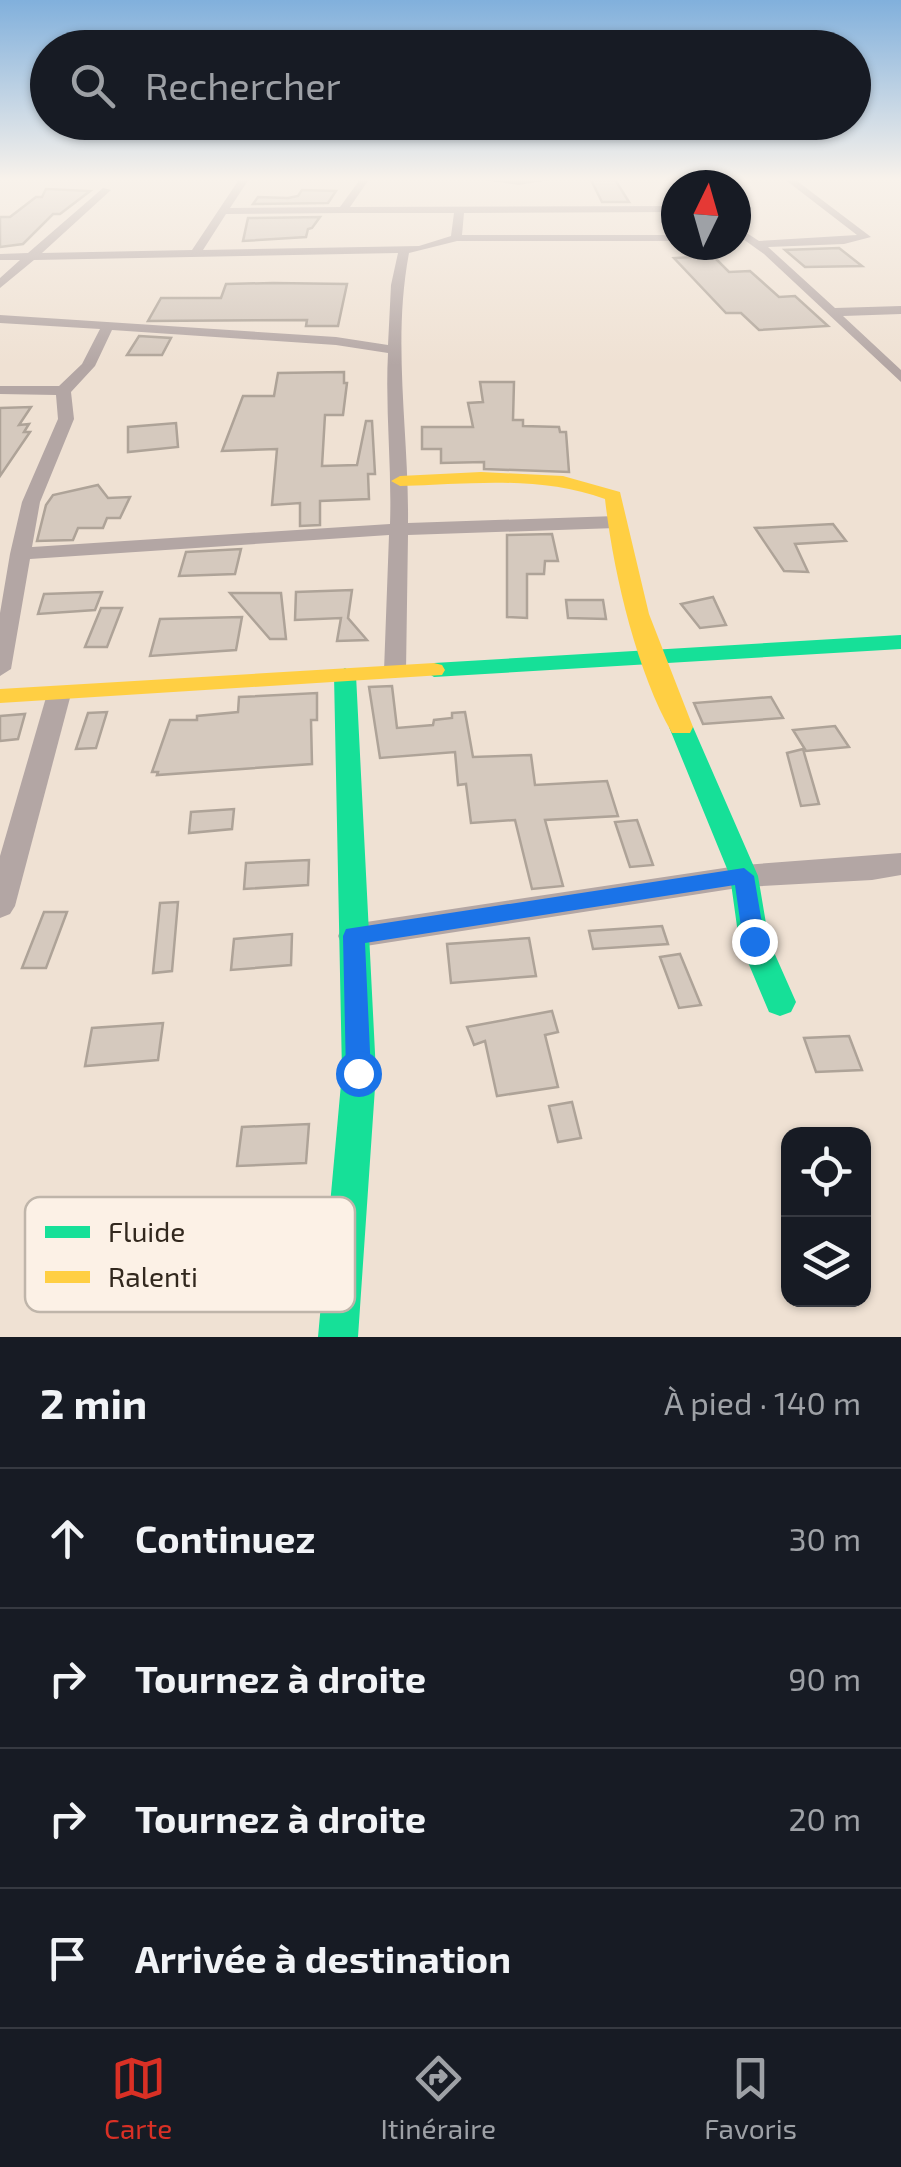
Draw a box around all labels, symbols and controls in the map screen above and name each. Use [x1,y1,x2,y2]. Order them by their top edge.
search box [30,30,871,140]
icon: search [65,58,120,113]
text: Rechercher [145,62,341,108]
north arrow [661,170,751,260]
route end [732,919,778,965]
route start [336,1051,382,1097]
map controls [781,1127,871,1307]
button: locate [781,1127,871,1217]
legend [25,1197,355,1312]
text: Fluide [108,1214,185,1248]
button: layers [781,1217,871,1307]
text: Ralenti [108,1259,198,1293]
text: 2 min [40,1377,147,1427]
text: À pied · 140 m [664,1383,861,1421]
icon: ahead [40,1511,95,1566]
text: Continuez [135,1515,315,1561]
text: 30 m [789,1519,861,1557]
icon: right [40,1651,95,1706]
text: Tournez à droite [135,1655,426,1701]
text: 90 m [788,1659,861,1697]
icon: right [40,1791,95,1846]
text: Tournez à droite [135,1795,426,1841]
text: 20 m [789,1799,861,1837]
icon: arrive [40,1931,95,1986]
text: Arrivée à destination [135,1935,511,1981]
tab: Carte [104,2051,172,2145]
tab: Itinéraire [380,2051,496,2145]
tab: Favoris [704,2051,797,2145]

